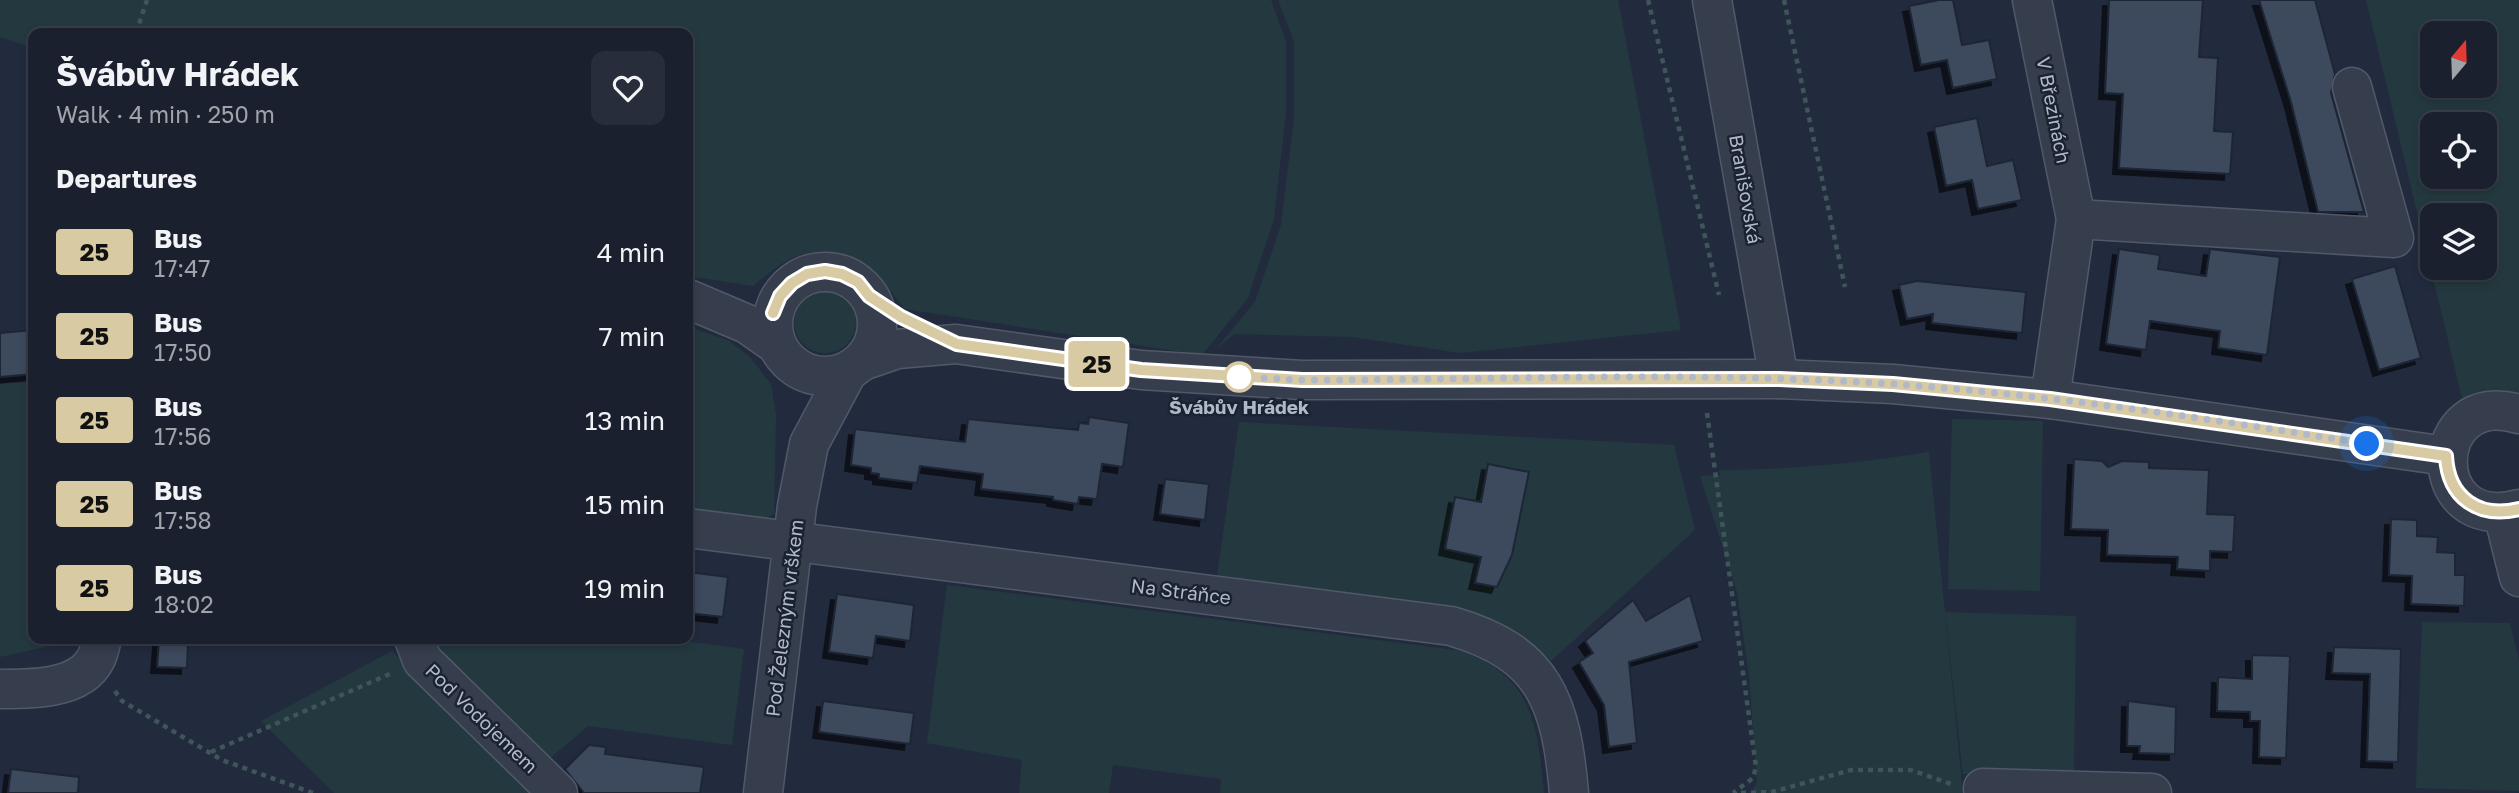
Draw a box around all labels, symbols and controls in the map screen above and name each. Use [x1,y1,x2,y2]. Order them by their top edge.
north arrow [2420,21,2497,98]
map controls [2420,21,2497,280]
button: heart [591,51,665,125]
text: Švábův Hrádek [56,54,299,93]
street label: V Březinách [2032,55,2076,165]
text: Walk · 4 min · 250 m [56,100,275,128]
button: locate [2420,112,2497,189]
street label: Branišovská [1725,133,1767,245]
text: Departures [56,163,197,194]
button: layers [2420,203,2497,280]
text: Bus [154,223,202,254]
text: 25 [80,237,109,266]
text: 4 min [597,237,665,268]
text: 17:47 [154,254,210,282]
text: Bus [154,307,202,338]
text: 25 [80,321,109,350]
text: 7 min [599,321,665,352]
text: 17:50 [154,338,212,366]
line badge: 25 [1066,341,1128,387]
text: 25 [1082,349,1112,378]
marker: Švábův Hrádek [1224,362,1254,392]
text: Bus [154,391,202,422]
place label: Švábův Hrádek [1169,395,1309,418]
text: 25 [80,405,109,434]
text: 13 min [585,405,665,436]
text: 17:56 [154,422,212,450]
your location [2349,426,2384,461]
text: Bus [154,475,202,506]
text: 25 [80,489,109,518]
text: 15 min [585,489,665,520]
text: 17:58 [154,506,212,534]
street label: Pod Železným vrškem [760,518,808,718]
text: Bus [154,559,202,590]
text: 25 [80,573,109,602]
text: 19 min [584,573,665,604]
street label: Na Stráňce [1130,573,1232,609]
text: 18:02 [154,590,214,618]
street label: Pod Vodojemem [421,659,543,777]

